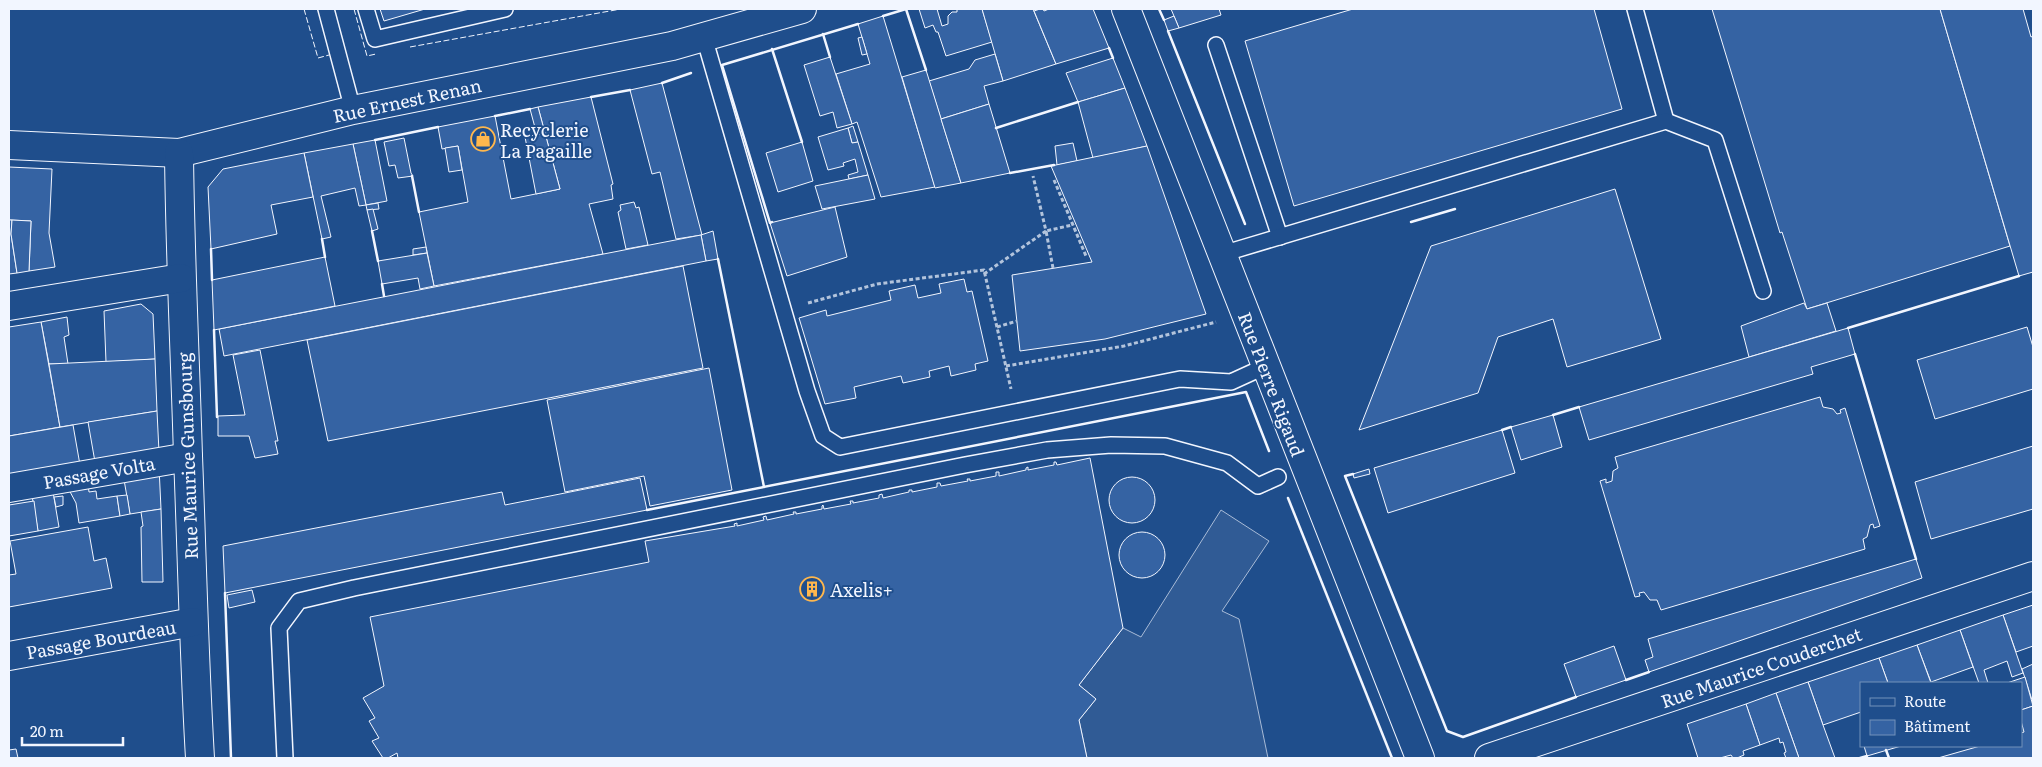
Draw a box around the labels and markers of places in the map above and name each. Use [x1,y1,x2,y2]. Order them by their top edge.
place label: Recyclerie La Pagaille [500,116,592,164]
shop icon: Recyclerie La Pagaille [470,126,496,152]
building icon: Axelis+ [799,576,825,602]
place label: Axelis+ [830,576,893,603]

